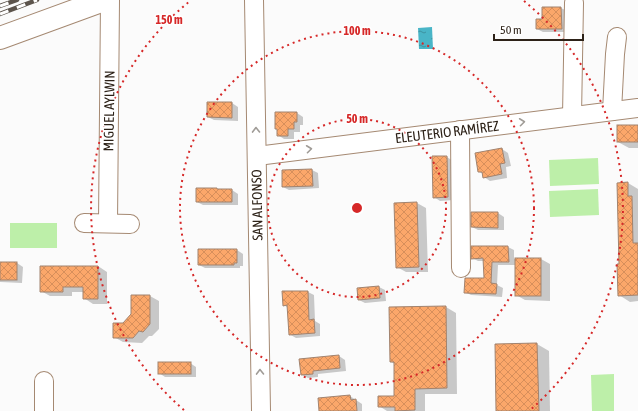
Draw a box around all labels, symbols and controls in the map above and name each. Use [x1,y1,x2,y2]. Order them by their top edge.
text: 150 m [155,13,183,27]
scale bar [494,16,583,42]
text: 50 m [500,23,522,37]
text: 100 m [343,24,371,38]
street label: MIGUEL AYLWIN [100,70,118,152]
text: 50 m [346,112,368,126]
street label: ELEUTERIO RAMÍREZ [394,118,500,146]
one-way arrow [518,118,525,127]
one-way arrow [252,127,260,133]
one-way arrow [306,145,312,154]
street label: SAN ALFONSO [248,169,266,241]
centre of rings [350,201,364,215]
one-way arrow [256,369,264,375]

